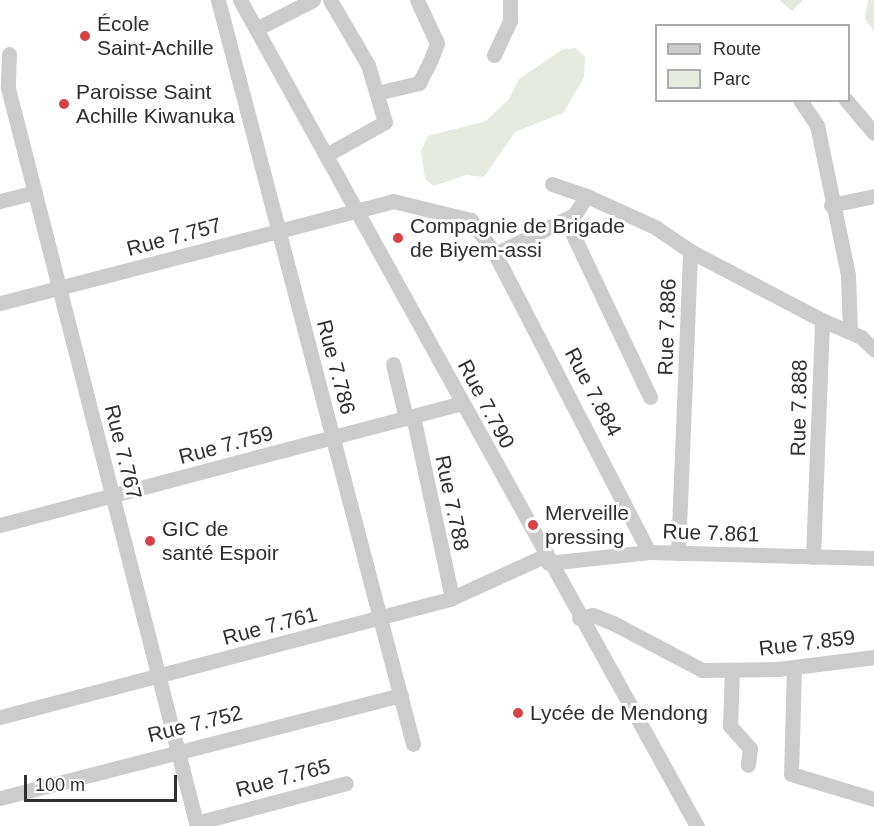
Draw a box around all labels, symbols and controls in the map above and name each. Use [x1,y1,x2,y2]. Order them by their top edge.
place label: École Saint-Achille [97,11,214,61]
legend [655,24,850,102]
marker: École Saint-Achille [78,29,92,43]
text: Route [713,39,761,59]
text: Parc [713,69,750,89]
place label: Paroisse Saint Achille Kiwanuka [76,79,235,129]
marker: Paroisse Saint Achille Kiwanuka [57,97,71,111]
street label: Rue 7.757 [124,212,224,262]
place label: Compagnie de Brigade de Biyem-assi [410,213,625,263]
marker: Compagnie de Brigade de Biyem-assi [391,231,405,245]
street label: Rue 7.886 [653,278,681,376]
street label: Rue 7.786 [311,317,361,417]
street label: Rue 7.884 [559,343,627,441]
street label: Rue 7.790 [452,355,520,453]
street label: Rue 7.888 [786,359,812,457]
street label: Rue 7.767 [99,402,147,502]
street label: Rue 7.759 [176,420,276,470]
street label: Rue 7.788 [430,453,474,553]
place label: Merveille pressing [545,500,629,550]
place label: GIC de santé Espoir [162,516,279,566]
marker: Merveille pressing [526,518,540,532]
street label: Rue 7.861 [662,519,760,547]
marker: GIC de santé Espoir [143,534,157,548]
street label: Rue 7.761 [220,601,320,651]
street label: Rue 7.859 [757,625,857,661]
street label: Rue 7.752 [145,700,245,748]
place label: Lycée de Mendong [530,700,708,726]
marker: Lycée de Mendong [511,706,525,720]
street label: Rue 7.765 [233,753,333,803]
scale bar [27,763,180,801]
text: 100 m [35,775,85,795]

